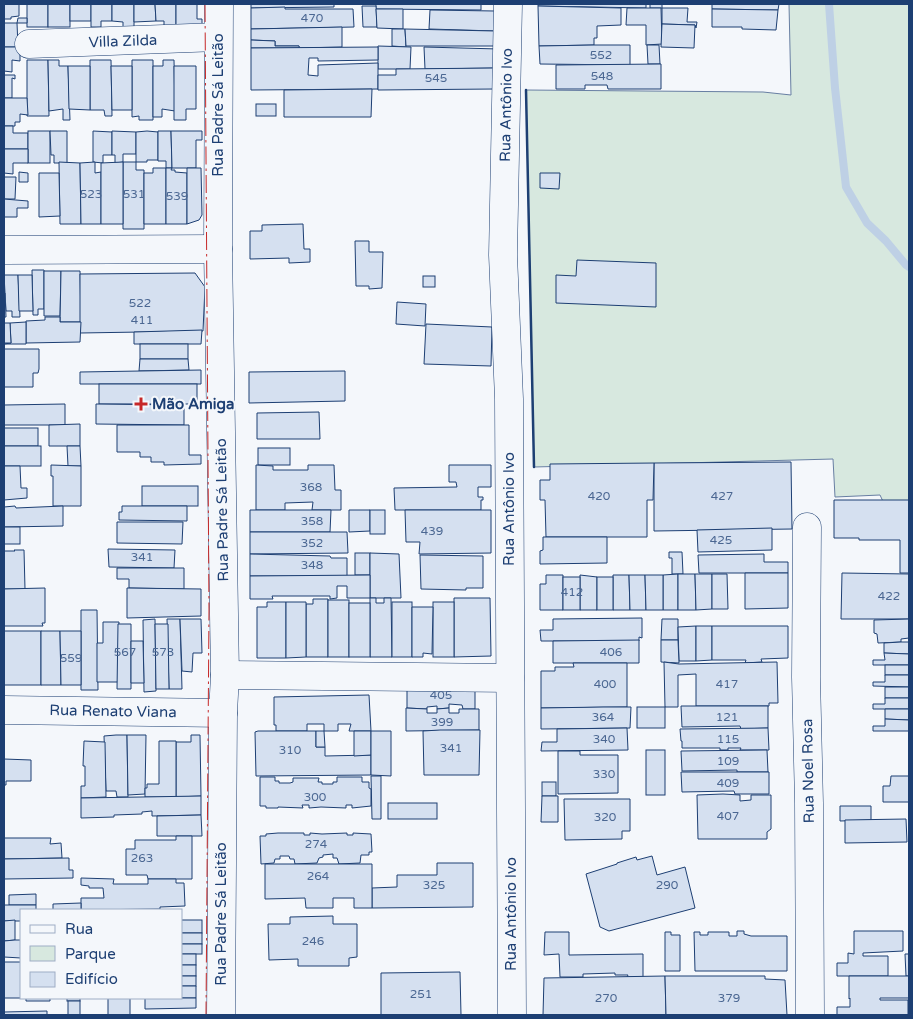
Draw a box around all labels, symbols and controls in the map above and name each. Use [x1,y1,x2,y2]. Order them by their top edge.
house number: 470 [301,11,324,25]
street label: Villa Zilda [88,31,158,51]
street label: Rua Padre Sá Leitão [209,33,227,177]
street label: Rua Antônio Ivo [496,48,516,162]
house number: 552 [590,48,612,62]
house number: 548 [591,69,613,83]
house number: 545 [425,71,447,85]
house number: 523 [80,187,102,201]
house number: 531 [123,187,145,201]
house number: 539 [166,189,188,203]
house number: 522 [129,296,151,310]
house number: 411 [131,313,153,327]
place label: Mão Amiga [152,395,234,414]
marker: Mão Amiga [134,397,148,411]
street label: Rua Padre Sá Leitão [212,438,232,582]
street label: Rua Antônio Ivo [500,452,518,566]
house number: 368 [300,480,322,494]
house number: 420 [588,489,611,503]
house number: 427 [711,489,733,503]
house number: 358 [301,514,323,528]
house number: 439 [421,524,443,538]
house number: 425 [710,533,732,547]
house number: 352 [301,536,323,550]
house number: 341 [131,550,153,564]
house number: 348 [301,558,323,572]
house number: 412 [561,585,583,599]
house number: 422 [878,589,900,603]
house number: 567 [114,645,136,659]
house number: 573 [152,645,174,659]
house number: 406 [600,645,622,659]
house number: 559 [60,651,82,665]
house number: 400 [594,677,617,691]
house number: 417 [716,677,738,691]
house number: 405 [430,688,452,702]
street label: Rua Renato Viana [49,701,177,721]
house number: 364 [592,710,615,724]
house number: 121 [716,710,738,724]
house number: 399 [431,715,453,729]
street label: Rua Noel Rosa [798,719,818,823]
house number: 340 [593,732,616,746]
house number: 115 [717,732,739,746]
house number: 341 [440,741,462,755]
house number: 310 [279,743,302,757]
house number: 109 [717,754,739,768]
house number: 330 [593,767,616,781]
house number: 409 [717,776,739,790]
house number: 300 [304,790,327,804]
house number: 407 [717,809,739,823]
house number: 320 [594,810,617,824]
house number: 274 [305,837,328,851]
street label: Rua Padre Sá Leitão [212,842,230,986]
house number: 263 [131,851,153,865]
street label: Rua Antônio Ivo [502,857,520,971]
house number: 264 [307,869,330,883]
house number: 325 [423,878,445,892]
house number: 290 [656,878,679,892]
legend [20,909,182,999]
text: Rua [65,920,93,938]
house number: 246 [302,934,324,948]
text: Parque [65,945,116,963]
text: Edifício [65,970,118,988]
house number: 251 [410,987,432,1001]
house number: 270 [595,991,618,1005]
house number: 379 [718,991,740,1005]

